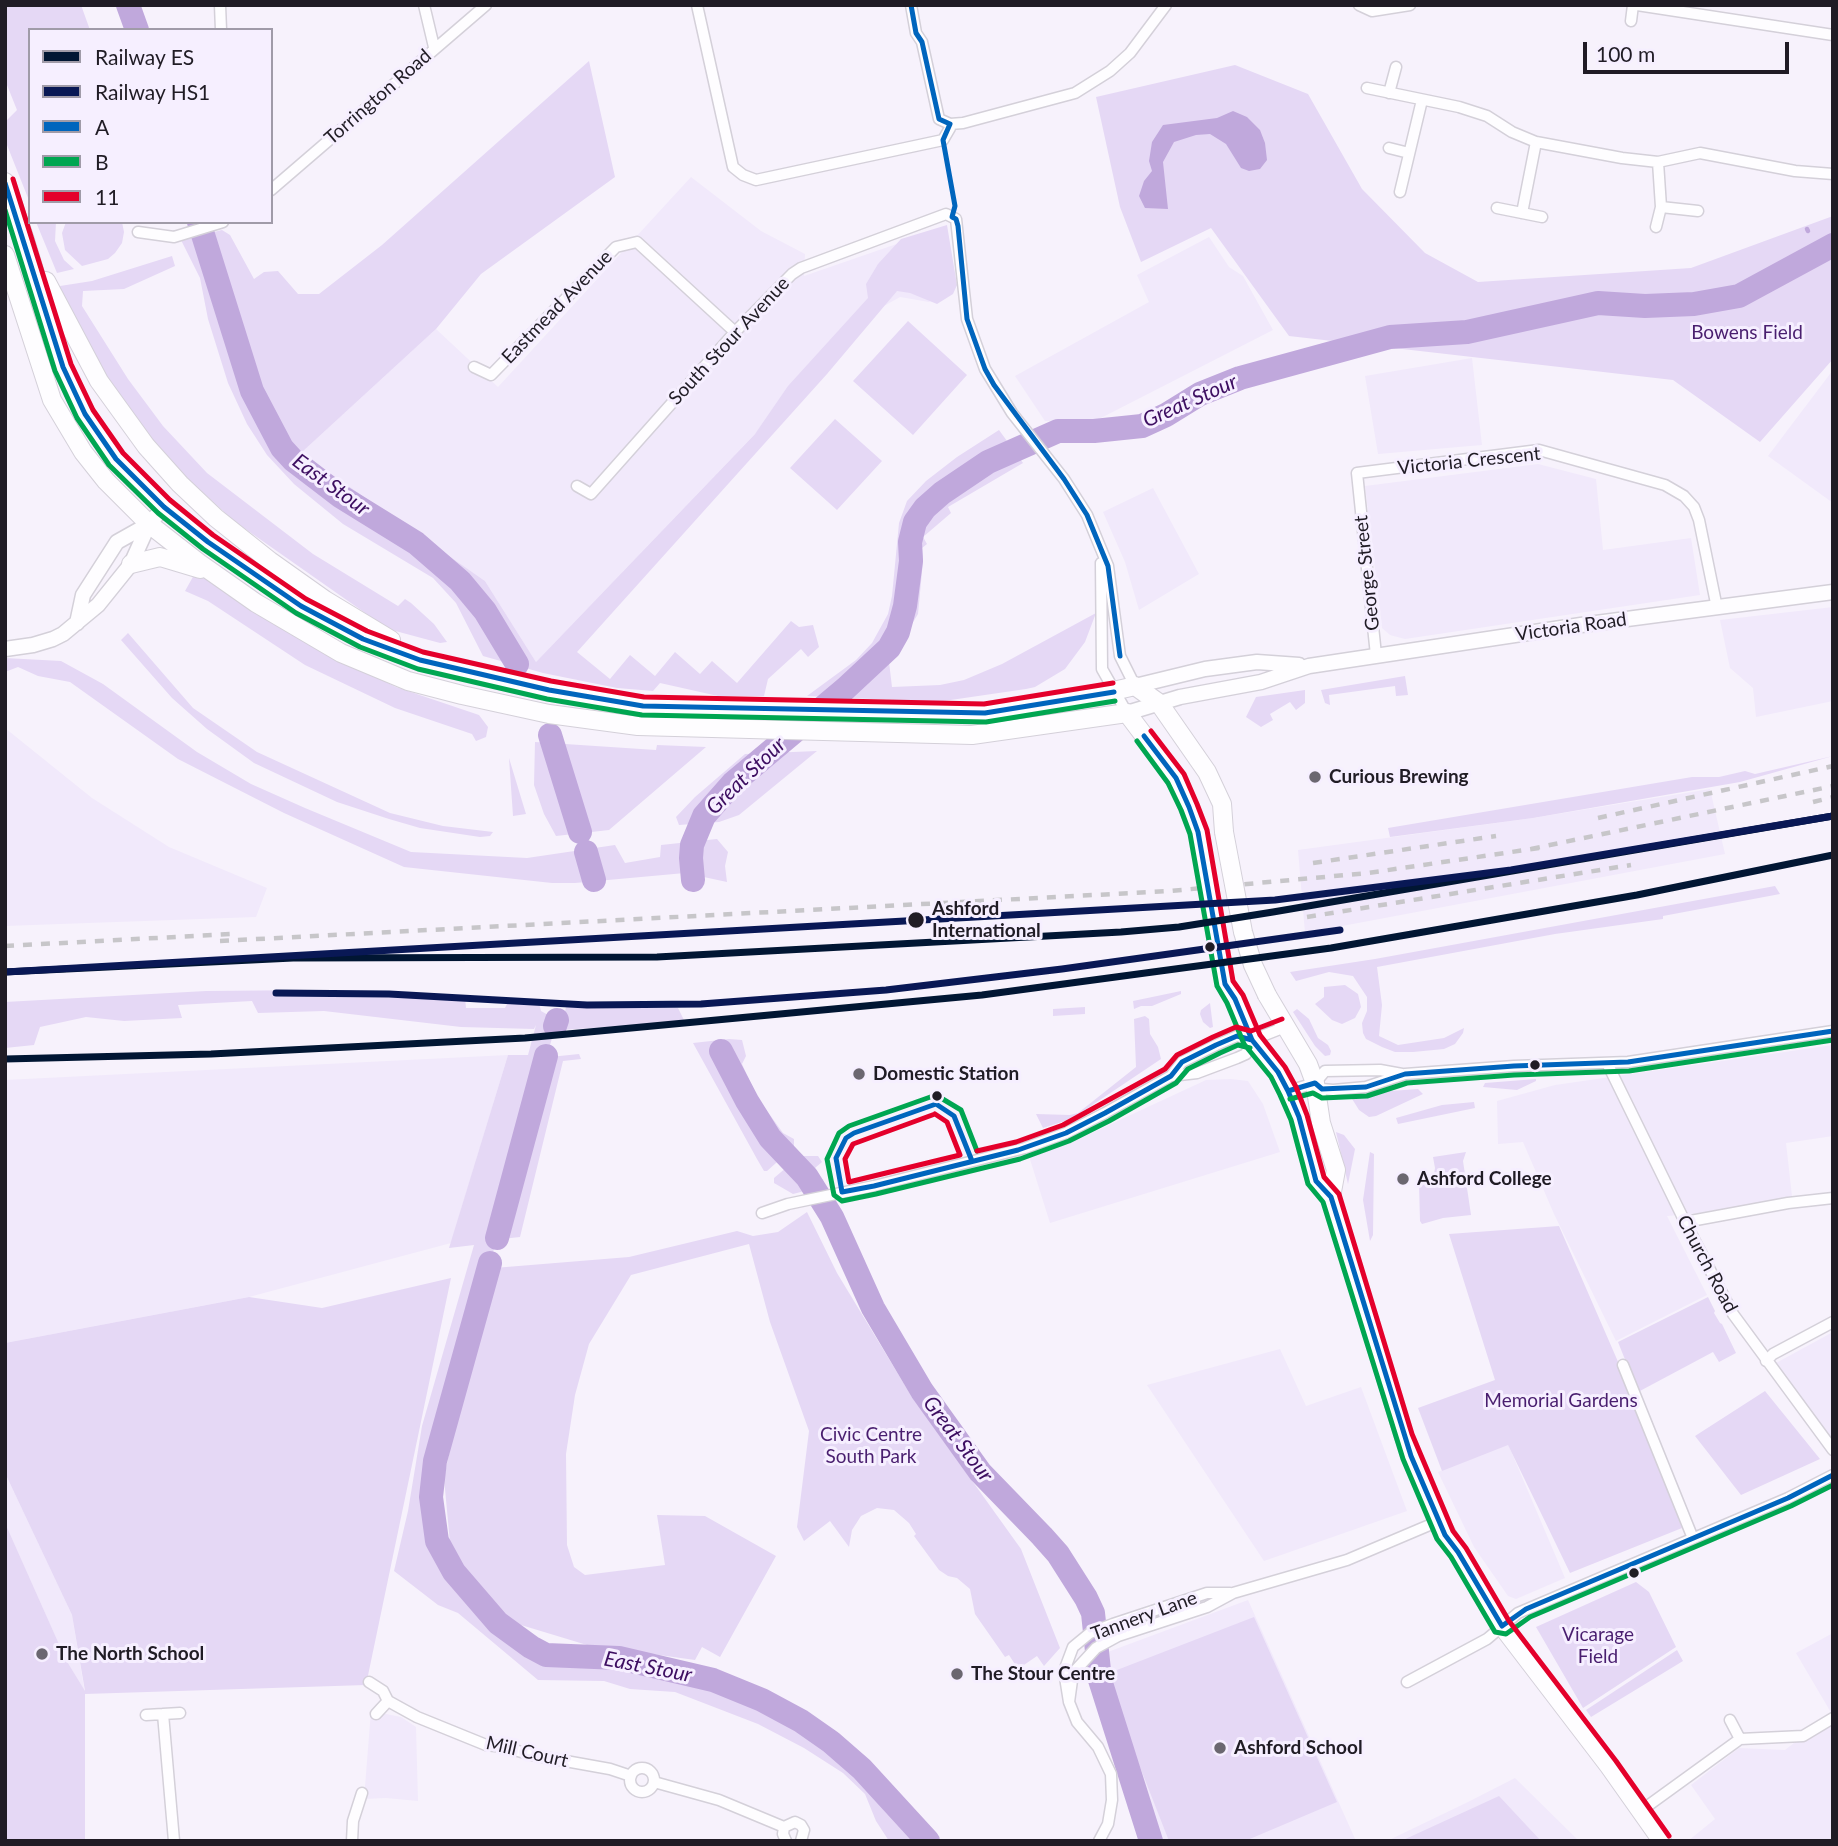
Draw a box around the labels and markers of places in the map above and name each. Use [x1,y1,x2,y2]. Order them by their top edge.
place label: Curious Brewing [1329,766,1469,788]
marker: Curious Brewing [1307,769,1323,785]
place label: Ashford International [932,898,1041,942]
marker: Ashford International [906,910,926,930]
unlabelled marker [1203,940,1217,954]
unlabelled marker [1528,1058,1542,1072]
place label: Domestic Station [873,1063,1019,1085]
marker: Domestic Station [851,1066,867,1082]
unlabelled marker [930,1089,944,1103]
place label: Ashford College [1417,1168,1552,1190]
marker: Ashford College [1395,1171,1411,1187]
unlabelled marker [1627,1566,1641,1580]
place label: The North School [56,1643,204,1665]
marker: The North School [34,1646,50,1662]
place label: The Stour Centre [971,1663,1115,1685]
marker: The Stour Centre [949,1666,965,1682]
place label: Ashford School [1234,1737,1363,1759]
marker: Ashford School [1212,1740,1228,1756]

